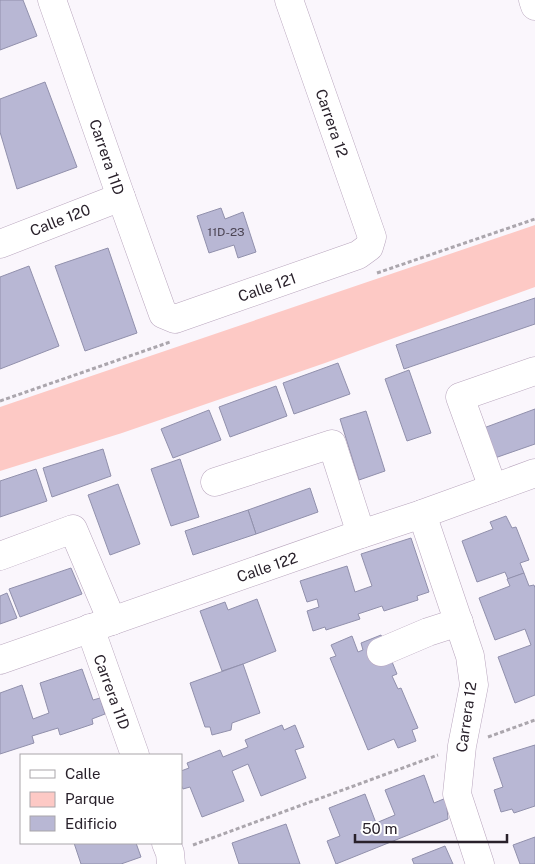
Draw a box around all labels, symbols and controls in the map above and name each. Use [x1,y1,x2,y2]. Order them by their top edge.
street label: Carrera 12 [312,87,352,159]
street label: Carrera 11D [86,117,128,197]
street label: Calle 120 [27,201,93,239]
house number: 11D-23 [207,225,245,239]
street label: Calle 121 [236,269,298,305]
street label: Calle 122 [234,549,300,585]
street label: Carrera 11D [91,652,133,732]
street label: Carrera 12 [453,681,479,753]
legend [20,754,182,844]
text: Calle [65,765,101,782]
text: Parque [65,790,115,807]
scale bar [355,812,508,844]
text: Edificio [65,815,117,832]
text: 50 m [362,820,397,837]

